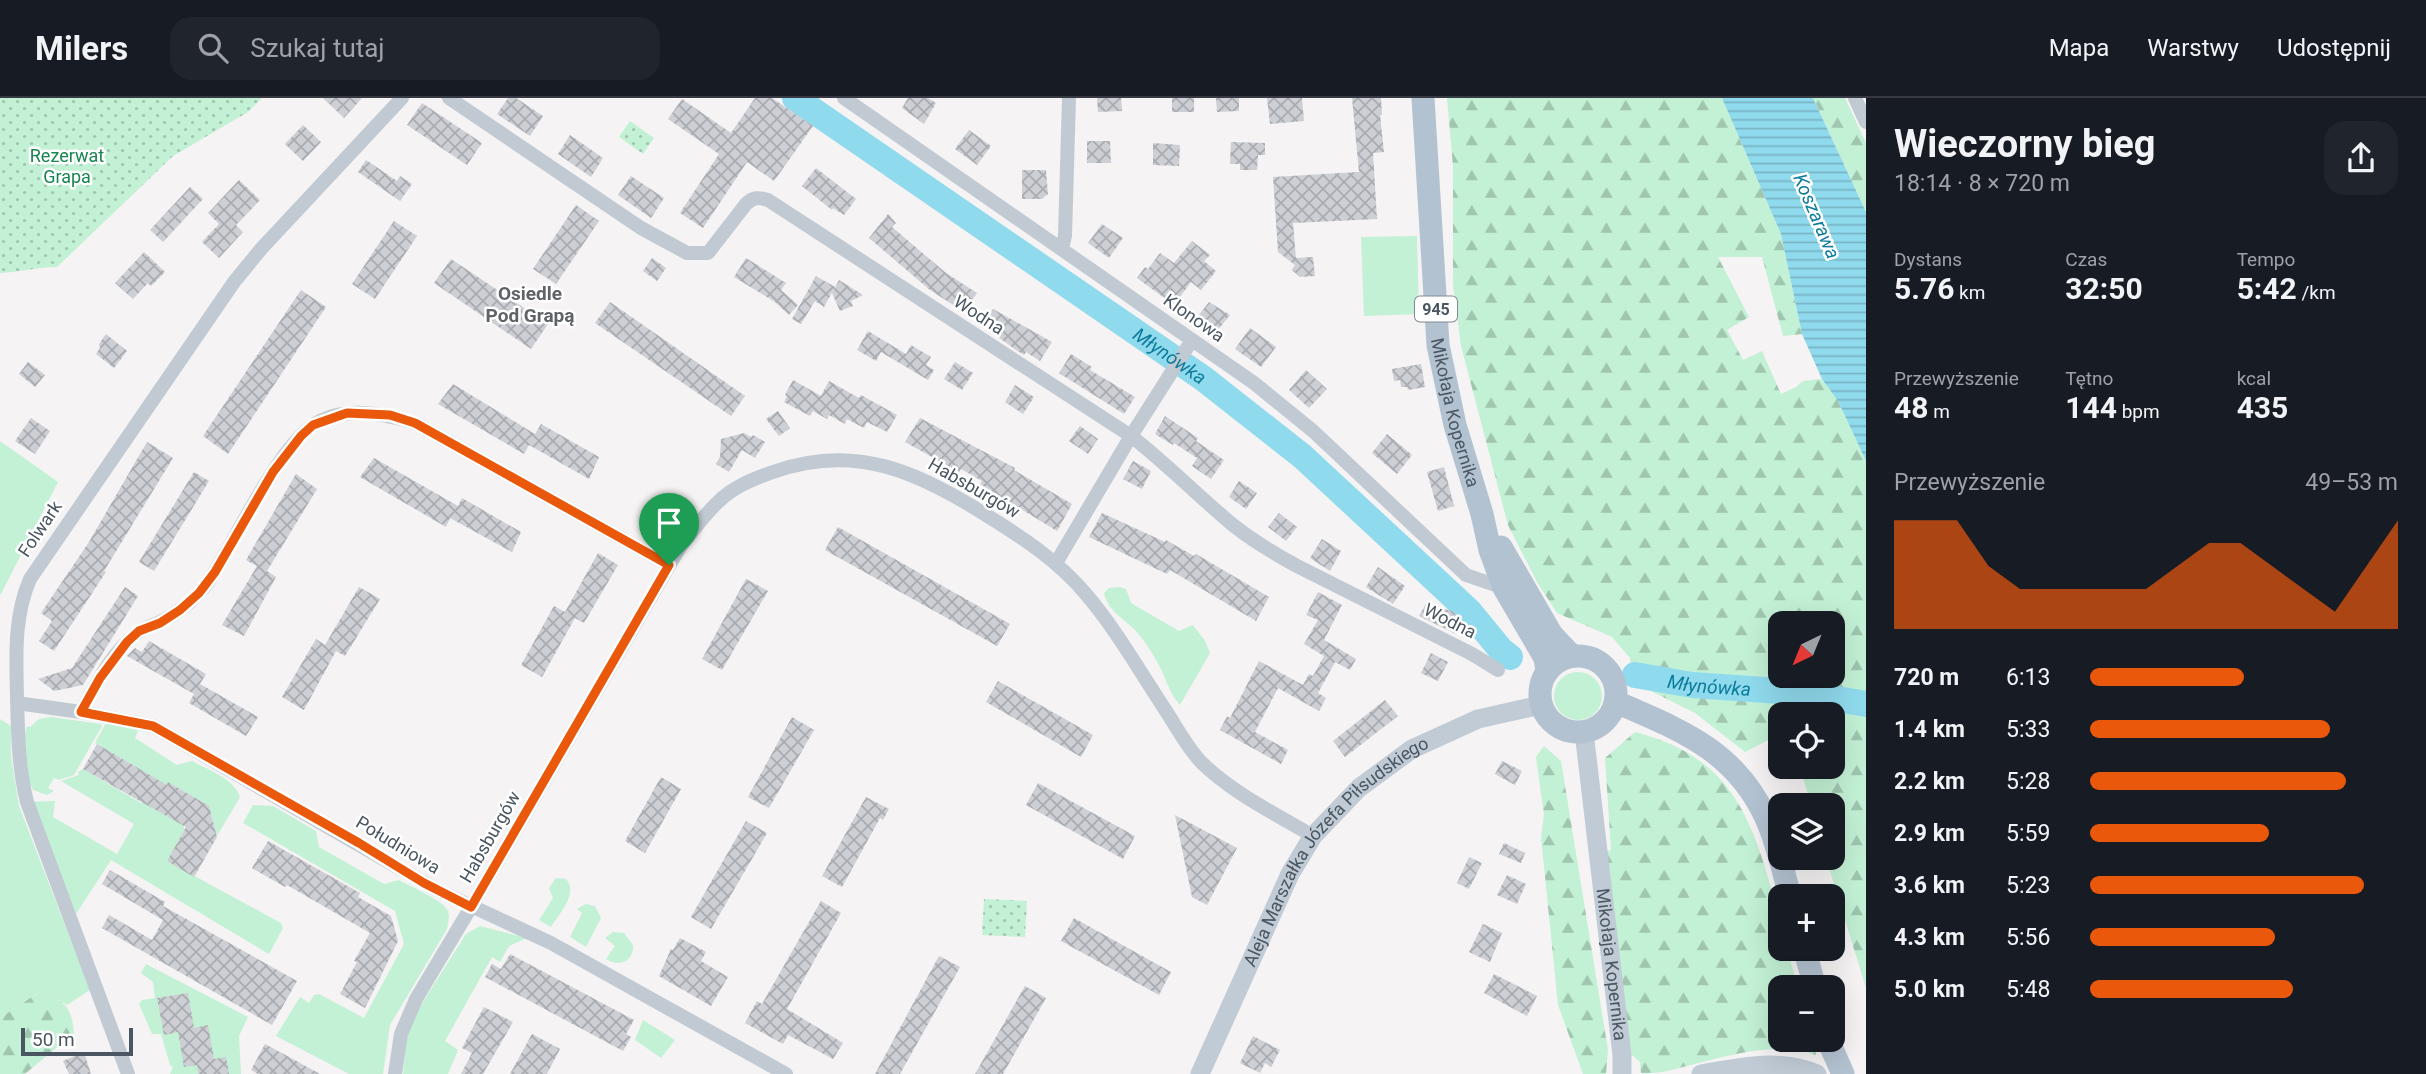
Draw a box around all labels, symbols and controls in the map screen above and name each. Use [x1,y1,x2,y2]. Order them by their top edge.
search box [170,17,660,80]
text: Milers [35,29,128,68]
icon: search [194,29,232,67]
text: Szukaj tutaj [250,33,385,63]
text: Mapa [2049,34,2109,62]
text: Warstwy [2147,34,2239,62]
text: Udostępnij [2277,34,2391,62]
button: share [2324,121,2398,195]
text: Wieczorny bieg [1894,122,2156,166]
park label: Rezerwat Grapa [30,145,104,187]
water label: Koszarawa [1788,170,1845,262]
text: 18:14 · 8 × 720 m [1894,170,2070,197]
text: Dystans [1894,248,1962,271]
text: Czas [2065,248,2107,271]
text: Tempo [2237,248,2295,271]
text: 5.76 [1894,271,1954,306]
text: 32:50 [2065,271,2143,306]
text: 5:42 [2237,271,2297,306]
text: km [1954,281,1985,304]
text: /km [2297,281,2336,304]
district label: Osiedle Pod Grapą [486,282,574,327]
street label: Klonowa [1160,289,1229,346]
street label: Wodna [950,291,1008,339]
road number: 945 [1415,296,1457,322]
water label: Młynówka [1129,323,1211,389]
street label: Mikołaja Kopernika [1427,336,1484,489]
text: Przewyższenie [1894,367,2019,390]
text: Tętno [2065,367,2113,390]
text: kcal [2237,367,2271,390]
text: 48 [1894,390,1928,425]
text: 144 [2065,390,2117,425]
text: 435 [2237,390,2288,425]
text: m [1928,400,1950,423]
text: bpm [2117,400,2160,423]
street label: Habsburgów [925,453,1024,522]
text: Przewyższenie [1894,469,2045,496]
text: 49–53 m [2305,469,2398,496]
pin [639,493,699,565]
street label: Folwark [13,496,66,561]
icon: arrive [650,504,688,542]
street label: Wodna [1421,599,1480,643]
north arrow [1768,611,1844,688]
map controls [1768,611,1845,1052]
text: 720 m [1894,664,1959,691]
text: 6:13 [2006,664,2050,691]
water label: Młynówka [1666,670,1752,701]
button: locate [1768,702,1845,779]
text: 1.4 km [1894,716,1965,743]
text: 5:33 [2006,716,2050,743]
street label: Aleja Marszałka Józefa Piłsudskiego [1239,732,1432,970]
text: 2.2 km [1894,768,1965,795]
text: 5:28 [2006,768,2050,795]
street label: Habsburgów [455,787,524,886]
button: layers [1768,793,1845,870]
street label: Południowa [352,811,444,878]
text: 2.9 km [1894,820,1965,847]
text: 5:59 [2006,820,2050,847]
text: 3.6 km [1894,872,1965,899]
text: 5:23 [2006,872,2050,899]
button: + [1768,884,1845,961]
street label: Mikołaja Kopernika [1592,887,1631,1042]
text: 4.3 km [1894,924,1965,951]
text: 5:56 [2006,924,2050,951]
button: − [1768,975,1845,1052]
text: 5.0 km [1894,976,1965,1003]
text: 5:48 [2006,976,2050,1003]
scale bar [21,1025,133,1057]
text: 50 m [32,1028,75,1051]

